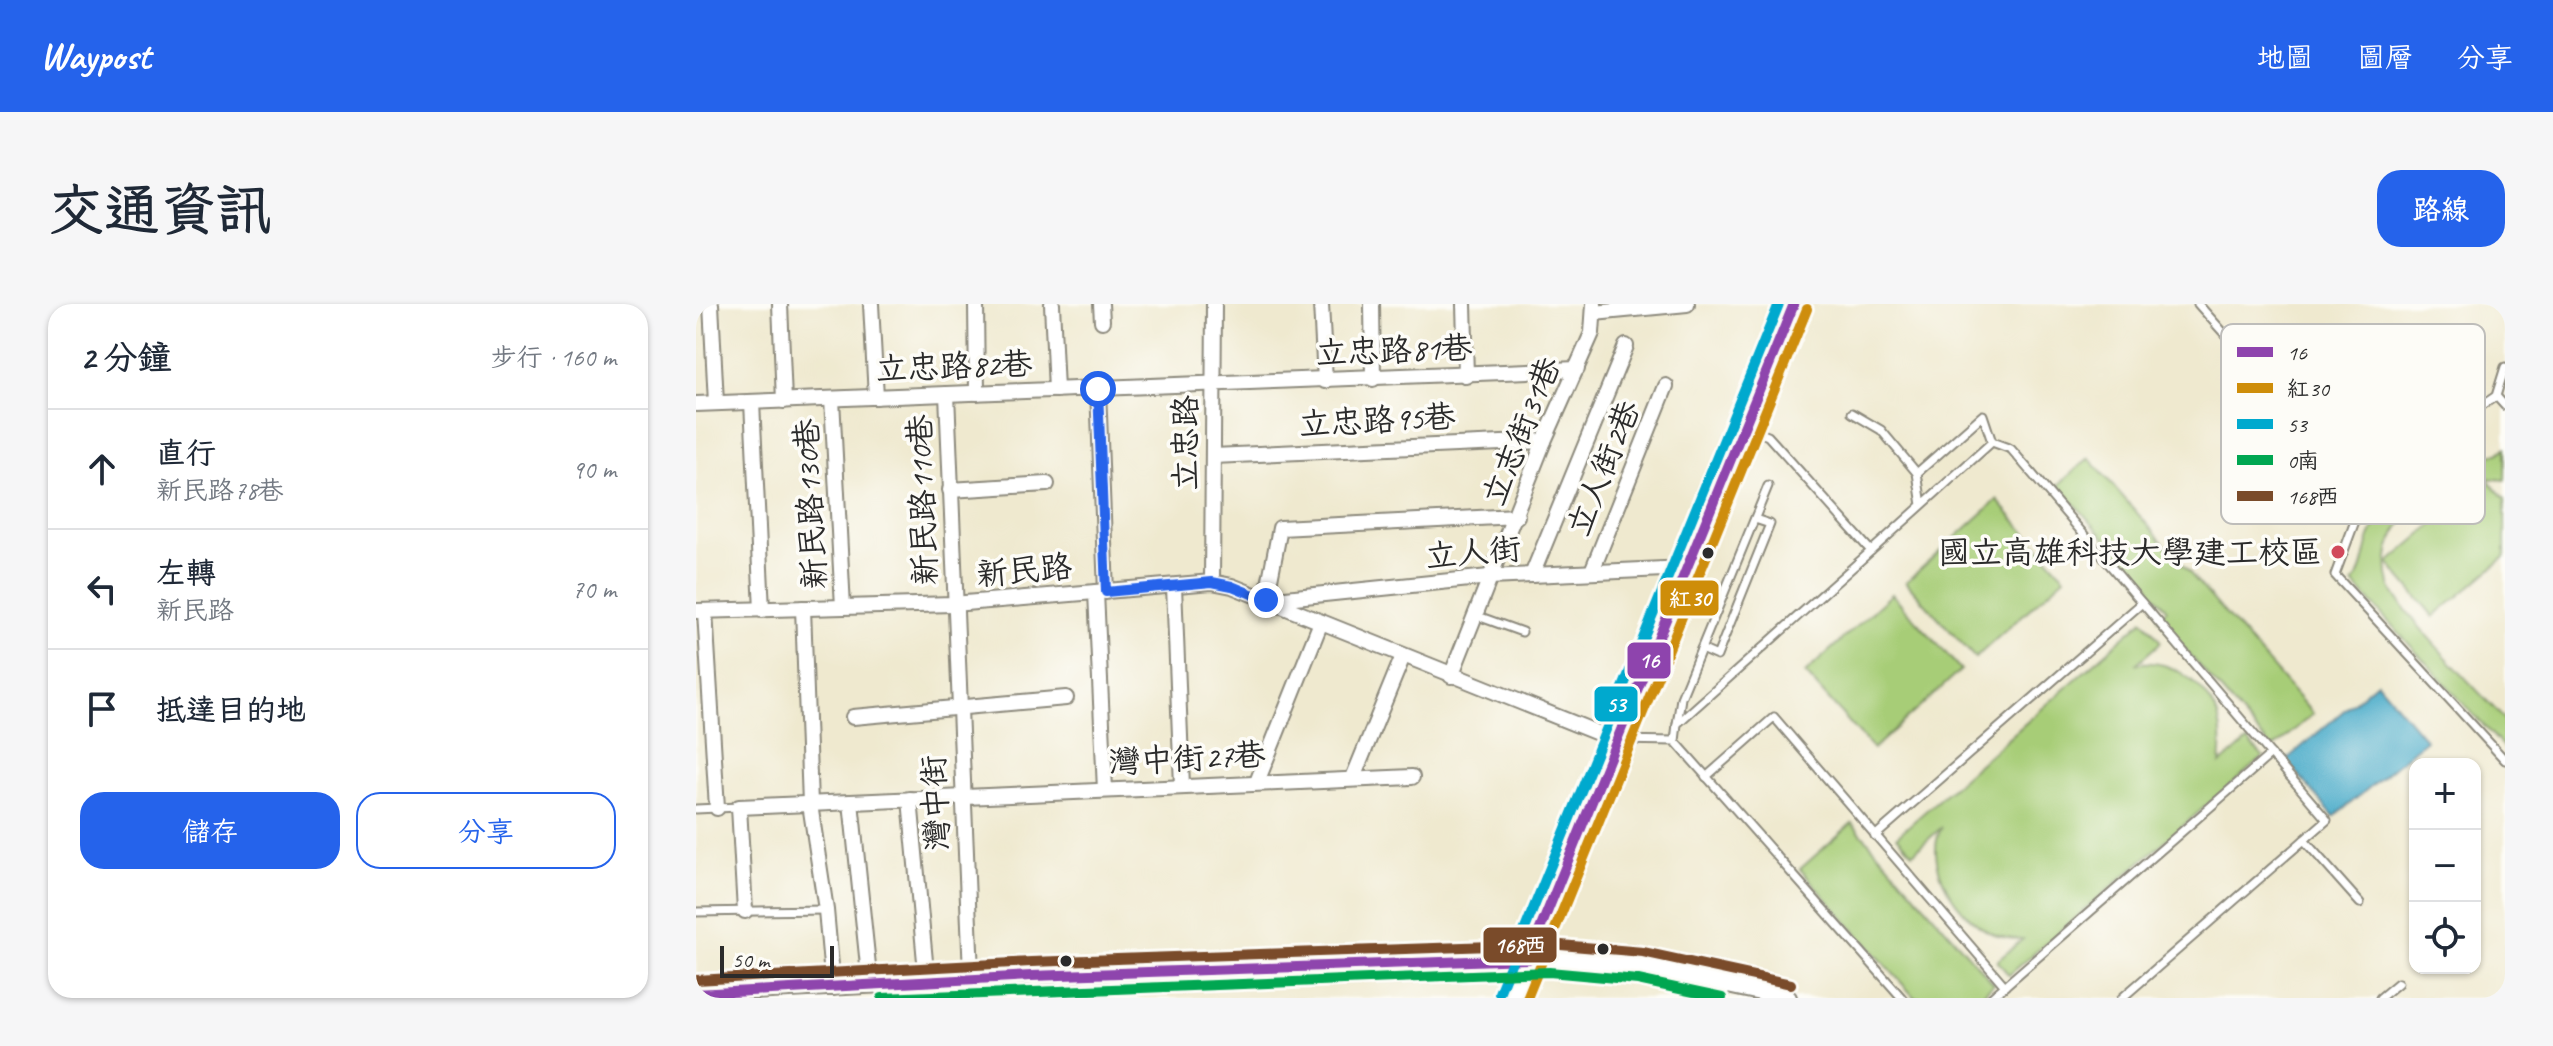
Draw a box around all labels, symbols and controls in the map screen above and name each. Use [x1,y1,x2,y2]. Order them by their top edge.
text: Waypost [40,33,151,80]
text: 地圖 [2257,40,2313,75]
text: 圖層 [2357,40,2413,75]
text: 分享 [2457,40,2513,75]
button: 路線 [2377,170,2505,247]
text: 交通資訊 [48,175,272,246]
legend [2221,324,2485,524]
street label: 立忠路81巷 [1315,327,1473,374]
text: 2 分鐘 [80,336,172,379]
text: 16 [2287,339,2308,367]
text: 步行 · 160 m [491,341,616,374]
street label: 立忠路82巷 [875,343,1033,390]
street label: 立志街31巷 [1473,351,1570,512]
route start [1080,371,1116,407]
text: 紅30 [2287,375,2331,403]
street label: 立人街2巷 [1558,394,1649,542]
street label: 立忠路 [1165,395,1206,491]
street label: 立忠路95巷 [1298,396,1456,445]
text: 53 [2287,411,2309,439]
street label: 新民路110巷 [899,414,946,586]
street label: 新民路130巷 [786,417,835,591]
text: 直行 [156,434,216,472]
icon: ahead [80,447,124,491]
text: 0南 [2287,447,2319,475]
text: 90 m [572,453,616,486]
text: 新民路78巷 [156,474,283,507]
text: 168西 [2287,483,2339,511]
street label: 立人街 [1423,528,1523,577]
place label: 國立高雄科技大學建工校區 [1938,532,2322,573]
marker: 國立高雄科技大學建工校區 [2329,543,2347,561]
unlabelled marker [1700,545,1716,561]
street label: 新民路 [974,546,1074,595]
text: 左轉 [156,554,216,592]
icon: left [80,567,124,611]
text: 70 m [572,573,616,606]
line badge: 紅30 [1659,579,1720,617]
route end [1248,582,1284,618]
text: 紅30 [1669,585,1713,613]
text: 新民路 [156,594,234,627]
line badge: 16 [1626,641,1672,680]
text: 16 [1639,647,1661,675]
line badge: 53 [1593,685,1639,723]
icon: arrive [80,687,124,731]
text: 抵達目的地 [156,691,306,729]
text: 53 [1606,691,1628,719]
street label: 灣中街27巷 [1108,734,1266,783]
street label: 灣中街 [913,754,958,852]
map controls [2409,758,2481,974]
button: + [2409,758,2481,830]
button: 儲存 [80,792,340,869]
button: 分享 [356,792,616,869]
button: − [2409,830,2481,902]
button: locate [2409,902,2481,974]
line badge: 168西 [1482,926,1558,964]
text: 168西 [1494,932,1546,960]
unlabelled marker [1595,941,1611,957]
scale bar [720,942,834,978]
text: 50 m [732,946,769,974]
unlabelled marker [1058,953,1074,969]

